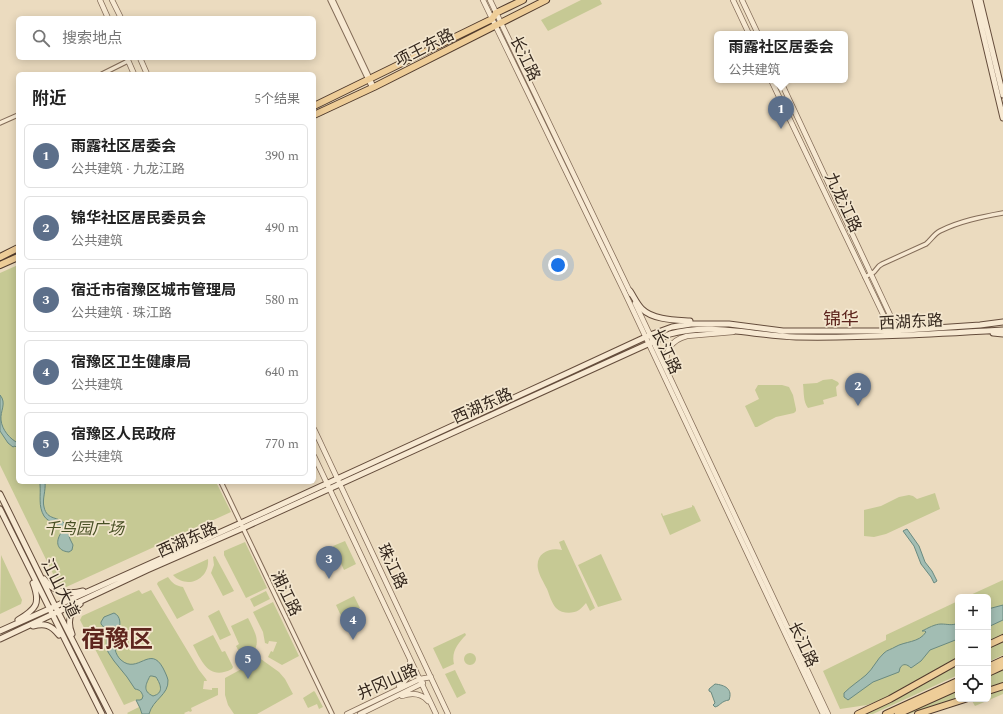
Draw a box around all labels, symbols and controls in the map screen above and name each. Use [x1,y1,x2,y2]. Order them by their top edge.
search box [16,16,316,60]
street label: 项王东路 [390,23,458,73]
icon: search [30,27,52,49]
text: 搜索地点 [62,27,122,50]
popup [714,31,848,83]
street label: 长江路 [504,32,546,85]
text: 雨露社区居委会 [728,36,834,59]
text: 公共建筑 [728,60,781,80]
text: 附近 [32,86,66,112]
text: 5个结果 [254,89,300,109]
pin: 1 [768,96,794,129]
text: 雨露社区居委会 [71,135,176,158]
text: 1 [42,146,50,166]
text: 390 m [265,146,299,166]
text: 公共建筑 · 九龙江路 [71,159,185,179]
street label: 九龙江路 [819,168,867,237]
text: 锦华社区居民委员会 [71,207,206,230]
text: 2 [42,218,50,238]
text: 490 m [265,218,299,238]
text: 公共建筑 [71,231,123,251]
your location [548,255,568,275]
text: 宿迁市宿豫区城市管理局 [71,279,236,302]
text: 3 [42,290,50,310]
text: 580 m [265,290,299,310]
text: 公共建筑 · 珠江路 [71,303,172,323]
district label: 锦华 [823,306,859,333]
street label: 西湖东路 [878,308,944,336]
street label: 长江路 [645,325,687,378]
text: 宿豫区卫生健康局 [71,351,191,374]
text: 4 [42,362,50,382]
text: 640 m [265,362,299,382]
pin: 2 [845,373,871,406]
text: 公共建筑 [71,375,123,395]
street label: 西湖东路 [448,382,517,430]
text: 宿豫区人民政府 [71,423,176,446]
text: 5 [42,434,50,454]
text: 770 m [265,434,299,454]
text: 公共建筑 [71,447,123,467]
street label: 西湖东路 [153,516,222,564]
park label: 千鸟园广场 [44,517,126,541]
street label: 珠江路 [371,540,413,593]
pin: 3 [316,546,342,579]
street label: 江山大道 [35,554,85,622]
street label: 湘江路 [265,567,307,620]
map controls [955,594,991,702]
button: + [955,594,991,630]
pin: 4 [340,607,366,640]
street label: 长江路 [782,618,824,671]
district label: 宿豫区 [81,622,153,658]
button: − [955,630,991,666]
pin: 5 [235,646,261,679]
street label: 井冈山路 [353,658,422,706]
button: locate [955,666,991,702]

